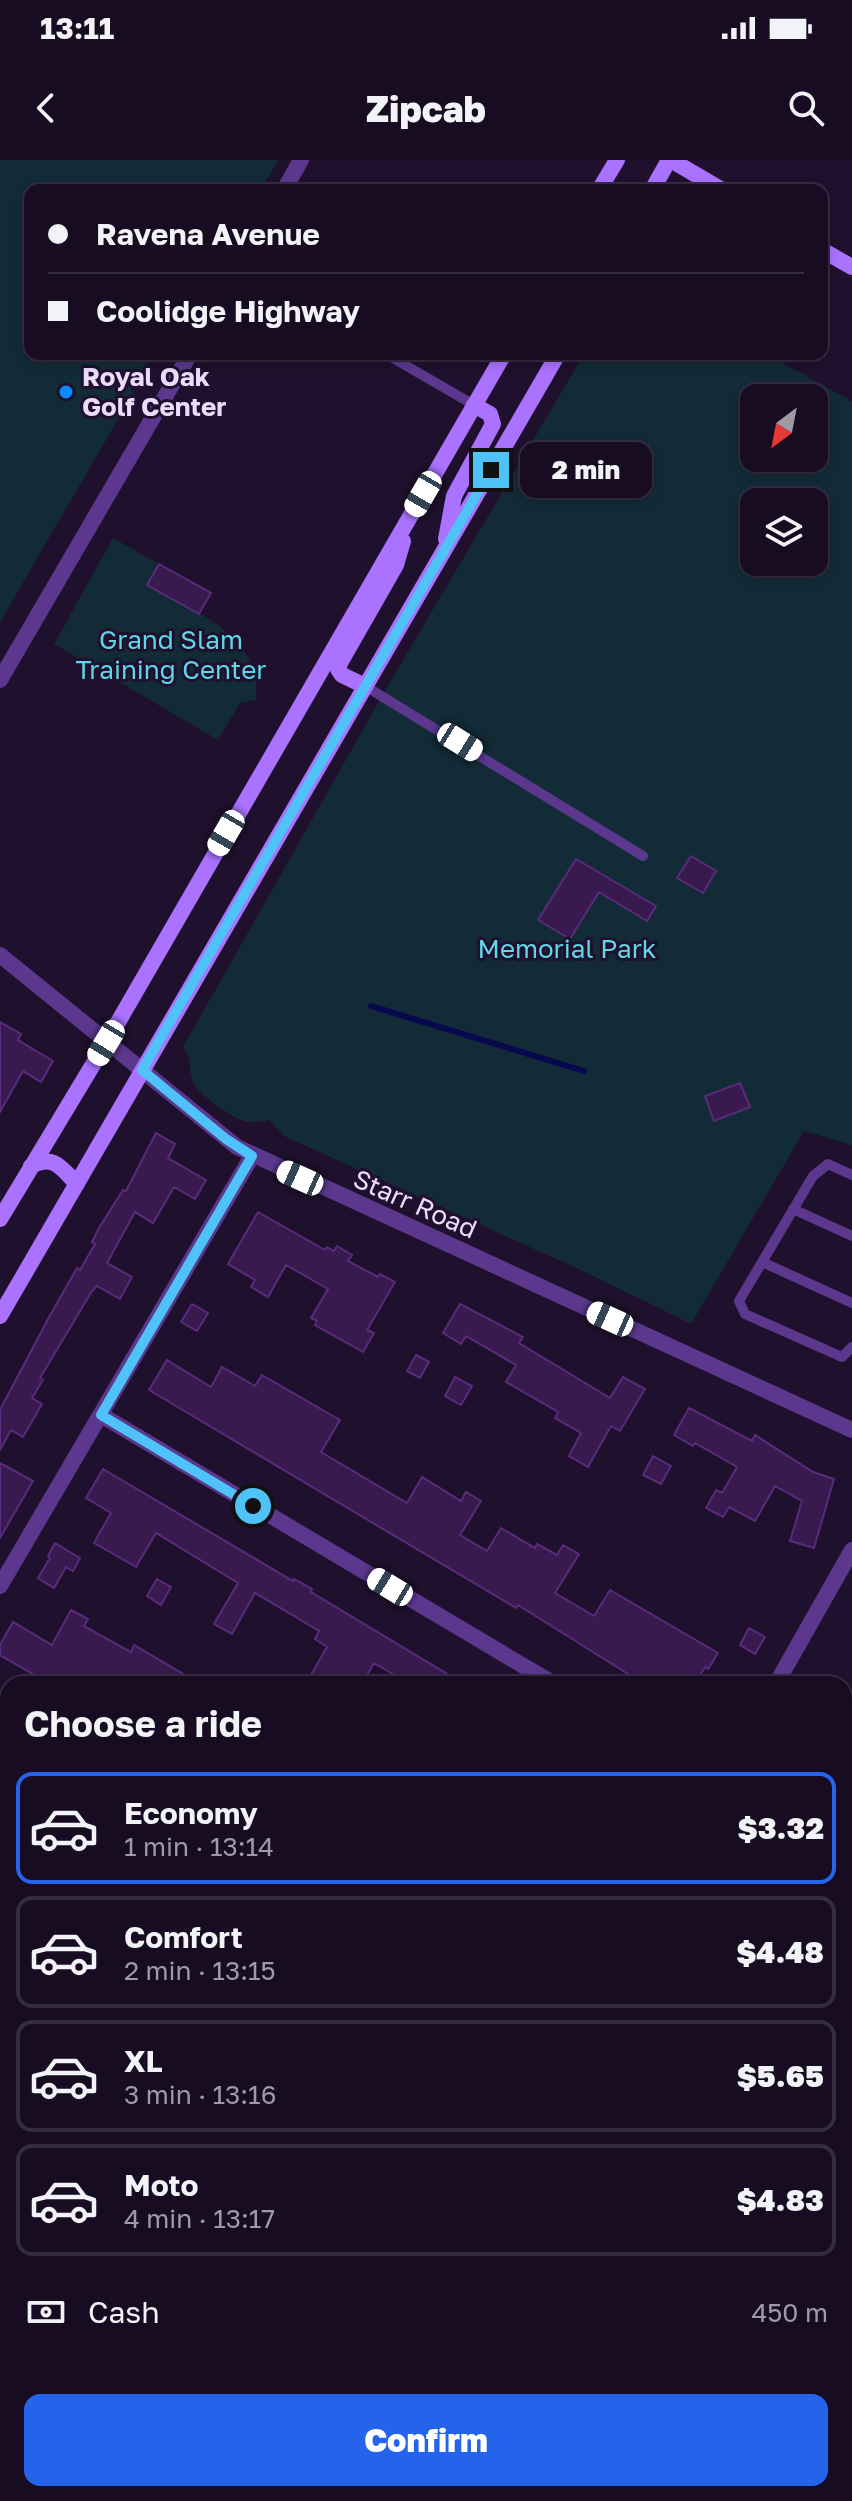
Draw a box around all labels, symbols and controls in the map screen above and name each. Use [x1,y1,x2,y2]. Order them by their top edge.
text: 13:11 [40,10,114,46]
icon: back [24,86,68,130]
icon: search [784,86,828,130]
text: Zipcab [366,87,486,130]
text: Ravena Avenue [96,216,320,252]
text: Coolidge Highway [96,293,360,329]
place label: Royal Oak Golf Center [82,361,226,422]
marker: Royal Oak Golf Center [57,383,75,401]
north arrow [740,384,828,472]
map controls [740,384,828,576]
callout: 2 min [519,442,651,498]
route end [473,452,509,488]
text: 2 min [552,454,620,485]
car [401,467,445,521]
button: layers [740,488,828,576]
park label: Grand Slam Training Center [76,624,266,685]
car [433,719,487,765]
car [204,806,248,860]
park label: Memorial Park [478,933,657,964]
car [83,1016,129,1070]
car [273,1157,327,1199]
street label: Starr Road [349,1163,482,1244]
car [583,1298,637,1340]
route start [235,1488,271,1524]
car [363,1564,417,1610]
text: Choose a ride [24,1702,262,1745]
icon: car [28,1792,100,1864]
text: Economy [124,1795,258,1831]
text: $3.32 [738,1810,824,1846]
text: 1 min · 13:14 [124,1831,274,1862]
icon: car [28,1916,100,1988]
text: Comfort [124,1919,243,1955]
text: $4.48 [736,1934,824,1970]
text: 2 min · 13:15 [124,1955,276,1986]
icon: car [28,2040,100,2112]
text: XL [124,2043,163,2079]
text: $5.65 [737,2058,824,2094]
text: 3 min · 13:16 [124,2079,276,2110]
icon: car [28,2164,100,2236]
text: Moto [124,2167,199,2203]
text: $4.83 [736,2182,824,2218]
text: 4 min · 13:17 [124,2203,275,2234]
icon: cash [24,2290,68,2334]
text: Cash [88,2294,160,2330]
text: 450 m [751,2297,828,2328]
button: Confirm [24,2394,828,2486]

